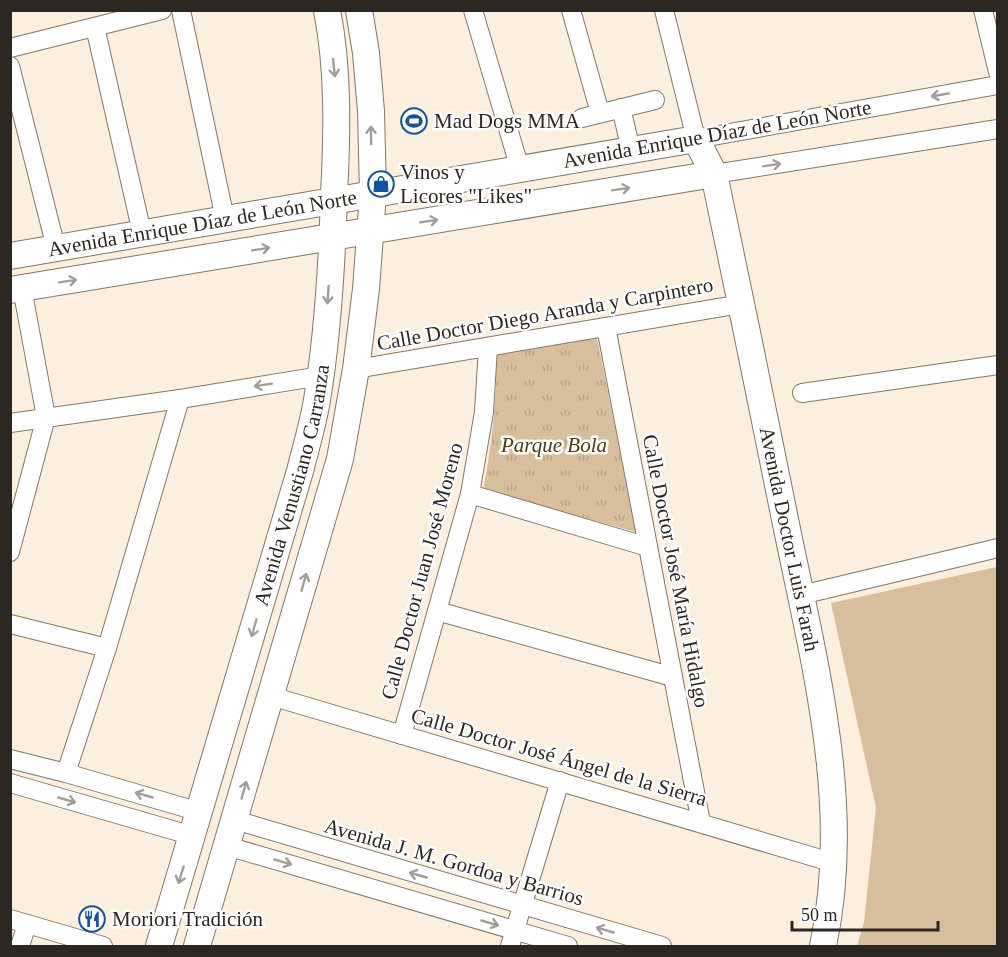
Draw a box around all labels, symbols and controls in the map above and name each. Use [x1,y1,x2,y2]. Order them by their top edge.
one-way arrow [329,58,340,78]
one-way arrow [931,90,950,101]
street label: Avenida Enrique Díaz de León Norte [561,95,873,173]
sports icon: Mad Dogs MMA [399,106,429,136]
place label: Mad Dogs MMA [434,109,581,133]
one-way arrow [365,126,377,146]
one-way arrow [761,159,781,170]
place label: Vinos y Licores "Likes" [400,160,532,208]
shop icon: Vinos y Licores "Likes" [366,169,396,199]
one-way arrow [611,184,630,195]
street label: Avenida Enrique Díaz de León Norte [46,185,358,261]
one-way arrow [418,215,438,226]
one-way arrow [250,243,270,254]
street label: Calle Doctor Diego Aranda y Carpintero [375,273,715,355]
one-way arrow [58,275,78,286]
one-way arrow [322,285,333,305]
street label: Avenida Venustiano Carranza [249,362,334,609]
one-way arrow [253,380,273,391]
street label: Avenida Doctor Luis Farah [755,425,824,654]
street label: Calle Doctor José María Hidalgo [638,432,714,710]
park label: Parque Bola [500,433,607,457]
street label: Calle Doctor Juan José Moreno [376,440,468,702]
one-way arrow [299,573,310,592]
one-way arrow [248,618,259,637]
street label: Calle Doctor José Ángel de la Sierra [408,703,710,811]
one-way arrow [238,781,250,800]
one-way arrow [135,789,154,800]
one-way arrow [57,795,76,806]
street label: Avenida J. M. Gordoa y Barrios [322,813,586,911]
one-way arrow [273,857,292,868]
one-way arrow [175,865,186,884]
one-way arrow [409,869,428,880]
scale bar [792,894,938,932]
restaurant icon: Moriori Tradición [77,904,107,934]
text: 50 m [801,905,838,925]
place label: Moriori Tradición [112,907,264,931]
one-way arrow [480,918,499,929]
one-way arrow [596,924,615,935]

